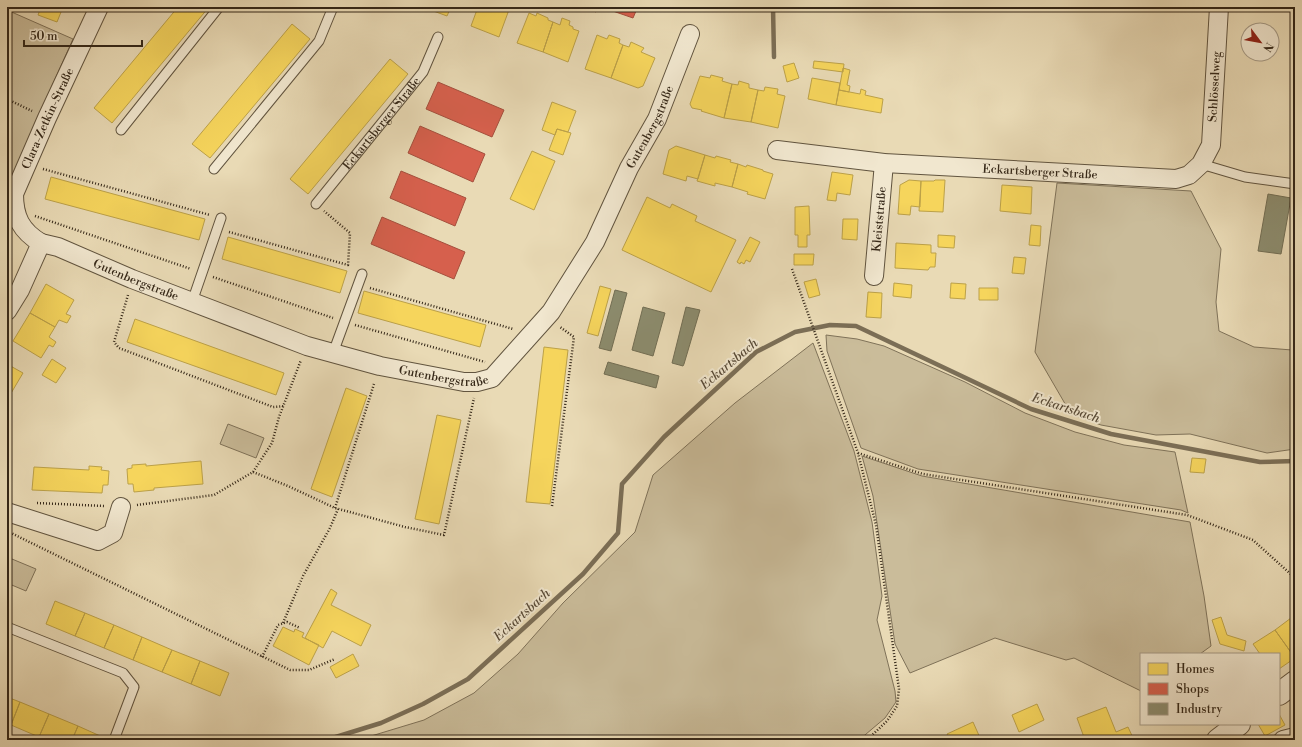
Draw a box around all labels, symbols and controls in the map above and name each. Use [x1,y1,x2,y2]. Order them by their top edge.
scale bar [24,22,142,48]
north arrow [1240,22,1280,62]
text: 50 m [30,29,58,44]
text: N [1259,39,1276,54]
street label: Schlösselweg [1205,50,1224,123]
street label: Clara-Zetkin-Straße [18,65,77,171]
street label: Eckartsberger Straße [339,74,424,173]
street label: Gutenbergstraße [623,83,677,171]
street label: Eckartsberger Straße [982,161,1098,182]
street label: Kleiststraße [869,186,889,253]
street label: Gutenbergstraße [91,256,181,304]
water label: Eckartsbach [696,335,762,393]
street label: Gutenbergstraße [398,362,490,390]
water label: Eckartsbach [1029,389,1103,427]
water label: Eckartsbach [490,585,554,645]
legend [1140,653,1280,725]
text: Homes [1176,662,1214,677]
text: Shops [1176,682,1209,697]
text: Industry [1176,702,1223,717]

